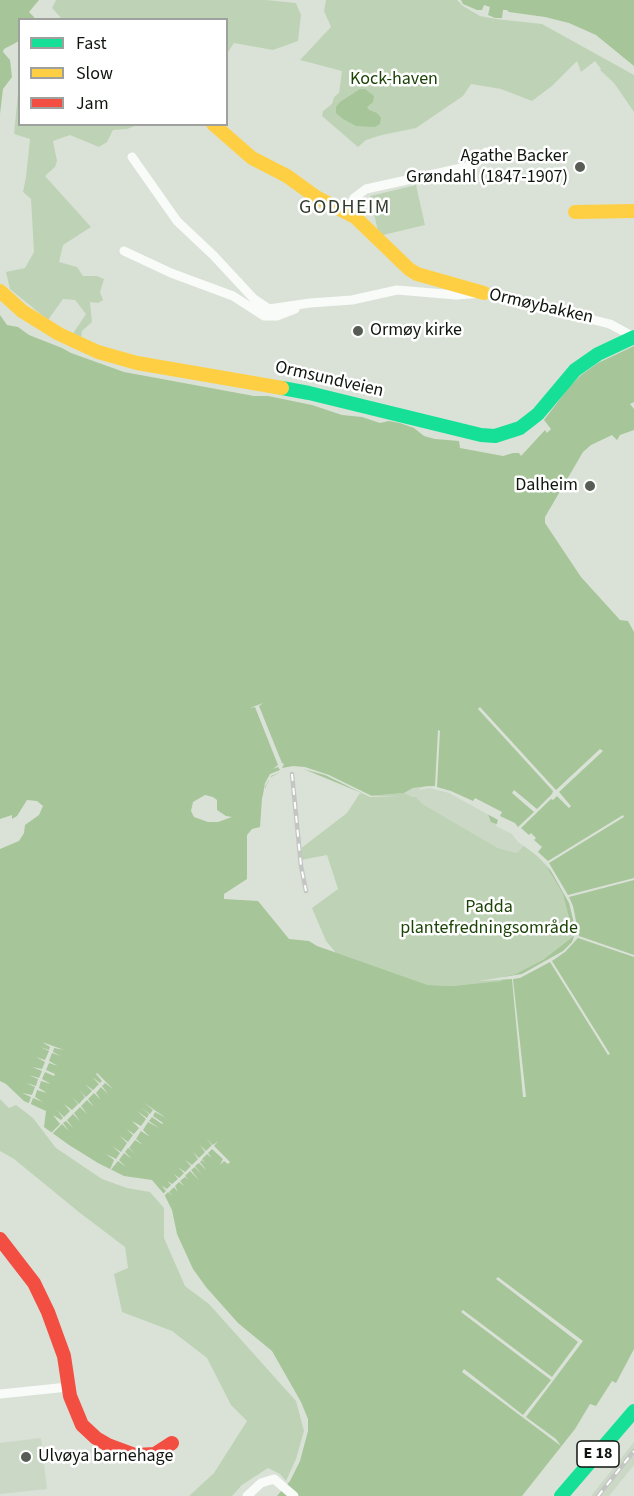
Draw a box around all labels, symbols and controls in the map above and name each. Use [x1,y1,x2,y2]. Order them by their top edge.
legend [18,18,228,126]
text: Fast [76,31,107,56]
text: Slow [76,61,113,86]
park label: Kock-haven [350,69,438,91]
text: Jam [76,91,109,116]
place label: Agathe Backer Grøndahl (1847-1907) [406,146,568,188]
marker: Agathe Backer Grøndahl (1847-1907) [573,160,587,174]
district label: GODHEIM [299,197,391,221]
street label: Ormøybakken [487,285,595,329]
place label: Ormøy kirke [370,320,462,342]
marker: Ormøy kirke [351,324,365,338]
street label: Ormsundveien [273,357,385,403]
place label: Dalheim [515,475,578,497]
marker: Dalheim [583,479,597,493]
park label: Padda plantefredningsområde [400,897,578,940]
road number: E 18 [577,1441,619,1467]
place label: Ulvøya barnehage [38,1446,173,1468]
marker: Ulvøya barnehage [19,1450,33,1464]

